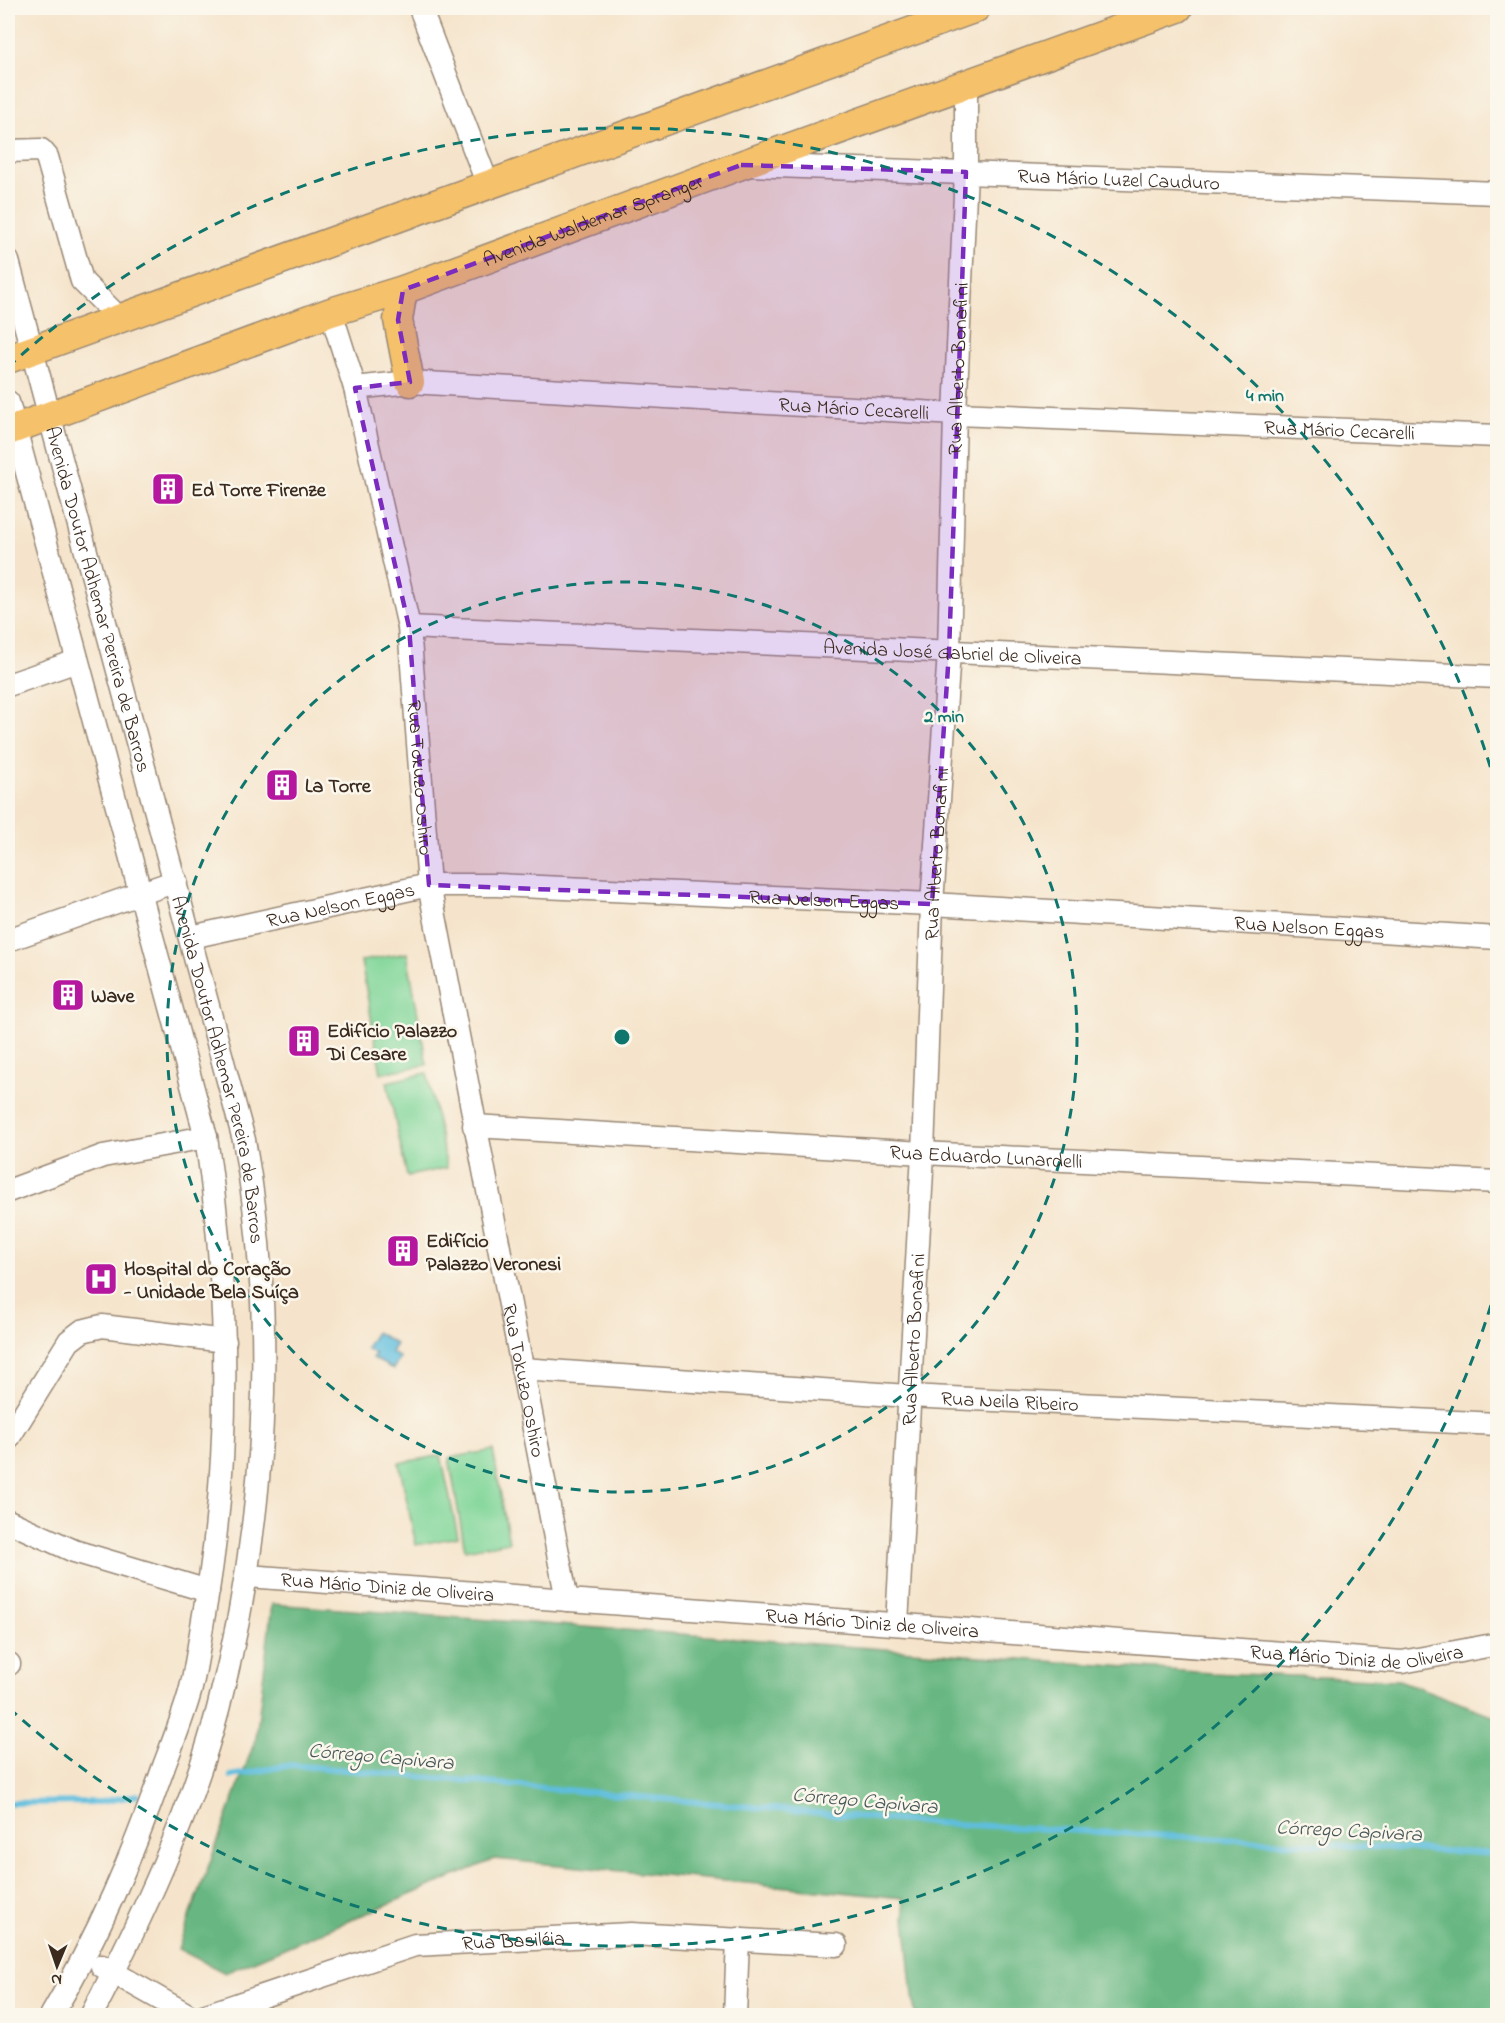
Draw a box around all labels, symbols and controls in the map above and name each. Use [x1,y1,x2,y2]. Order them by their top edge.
street label: Rua Mário Luzel Cauduro [1017,163,1220,200]
street label: Avenida Waldemar Spranger [480,168,709,276]
street label: Rua Alberto Bonafini [942,282,978,455]
text: 4 min [1246,384,1284,410]
street label: Rua Mário Cecarelli [778,392,930,429]
street label: Rua Mário Cecarelli [1263,415,1415,450]
street label: Avenida Doutor Adhemar Pereira de Barros [36,423,157,776]
building icon: Ed Torre Firenze [150,471,186,507]
place label: Ed Torre Firenze [191,477,327,506]
street label: Avenida José Gabriel de Oliveira [822,634,1082,675]
street label: Rua Tokuzo Oshiro [398,699,439,857]
text: 2 min [923,705,964,731]
building icon: La Torre [264,767,300,803]
street label: Rua Alberto Bonafini [919,767,958,941]
place label: La Torre [305,773,372,802]
street label: Rua Nelson Eggas [264,877,418,937]
street label: Rua Nelson Eggas [748,884,900,920]
street label: Avenida Doutor Adhemar Pereira de Barros [162,893,270,1245]
street label: Rua Nelson Eggas [1233,910,1385,948]
building icon: Wave [50,977,86,1013]
place label: Wave [91,983,136,1012]
place label: Edifício Palazzo Di Cesare [326,1018,457,1070]
building icon: Edifício Palazzo Di Cesare [286,1023,322,1059]
centre of rings [612,1027,632,1047]
street label: Rua Eduardo Lunardelli [889,1139,1083,1178]
place label: Edifício Palazzo Veronesi [426,1228,561,1280]
building icon: Edifício Palazzo Veronesi [385,1233,421,1269]
street label: Rua Alberto Bonafini [896,1253,934,1427]
place label: Hospital do Coração - Unidade Bela Suíça [123,1256,299,1308]
hospital icon: Hospital do Coração - Unidade Bela Suíça [83,1261,119,1297]
street label: Rua Tokuzo Oshiro [493,1302,551,1460]
street label: Rua Neila Ribeiro [940,1386,1079,1421]
street label: Rua Mário Diniz de Oliveira [280,1567,495,1611]
street label: Rua Mário Diniz de Oliveira [764,1603,980,1647]
street label: Rua Mário Diniz de Oliveira [1249,1639,1466,1679]
water label: Córrego Capivara [307,1737,455,1780]
water label: Córrego Capivara [791,1781,939,1824]
water label: Córrego Capivara [1275,1813,1423,1852]
street label: Rua Basiléia [461,1925,566,1960]
north arrow [27,1936,87,1996]
text: N [51,1967,62,1991]

